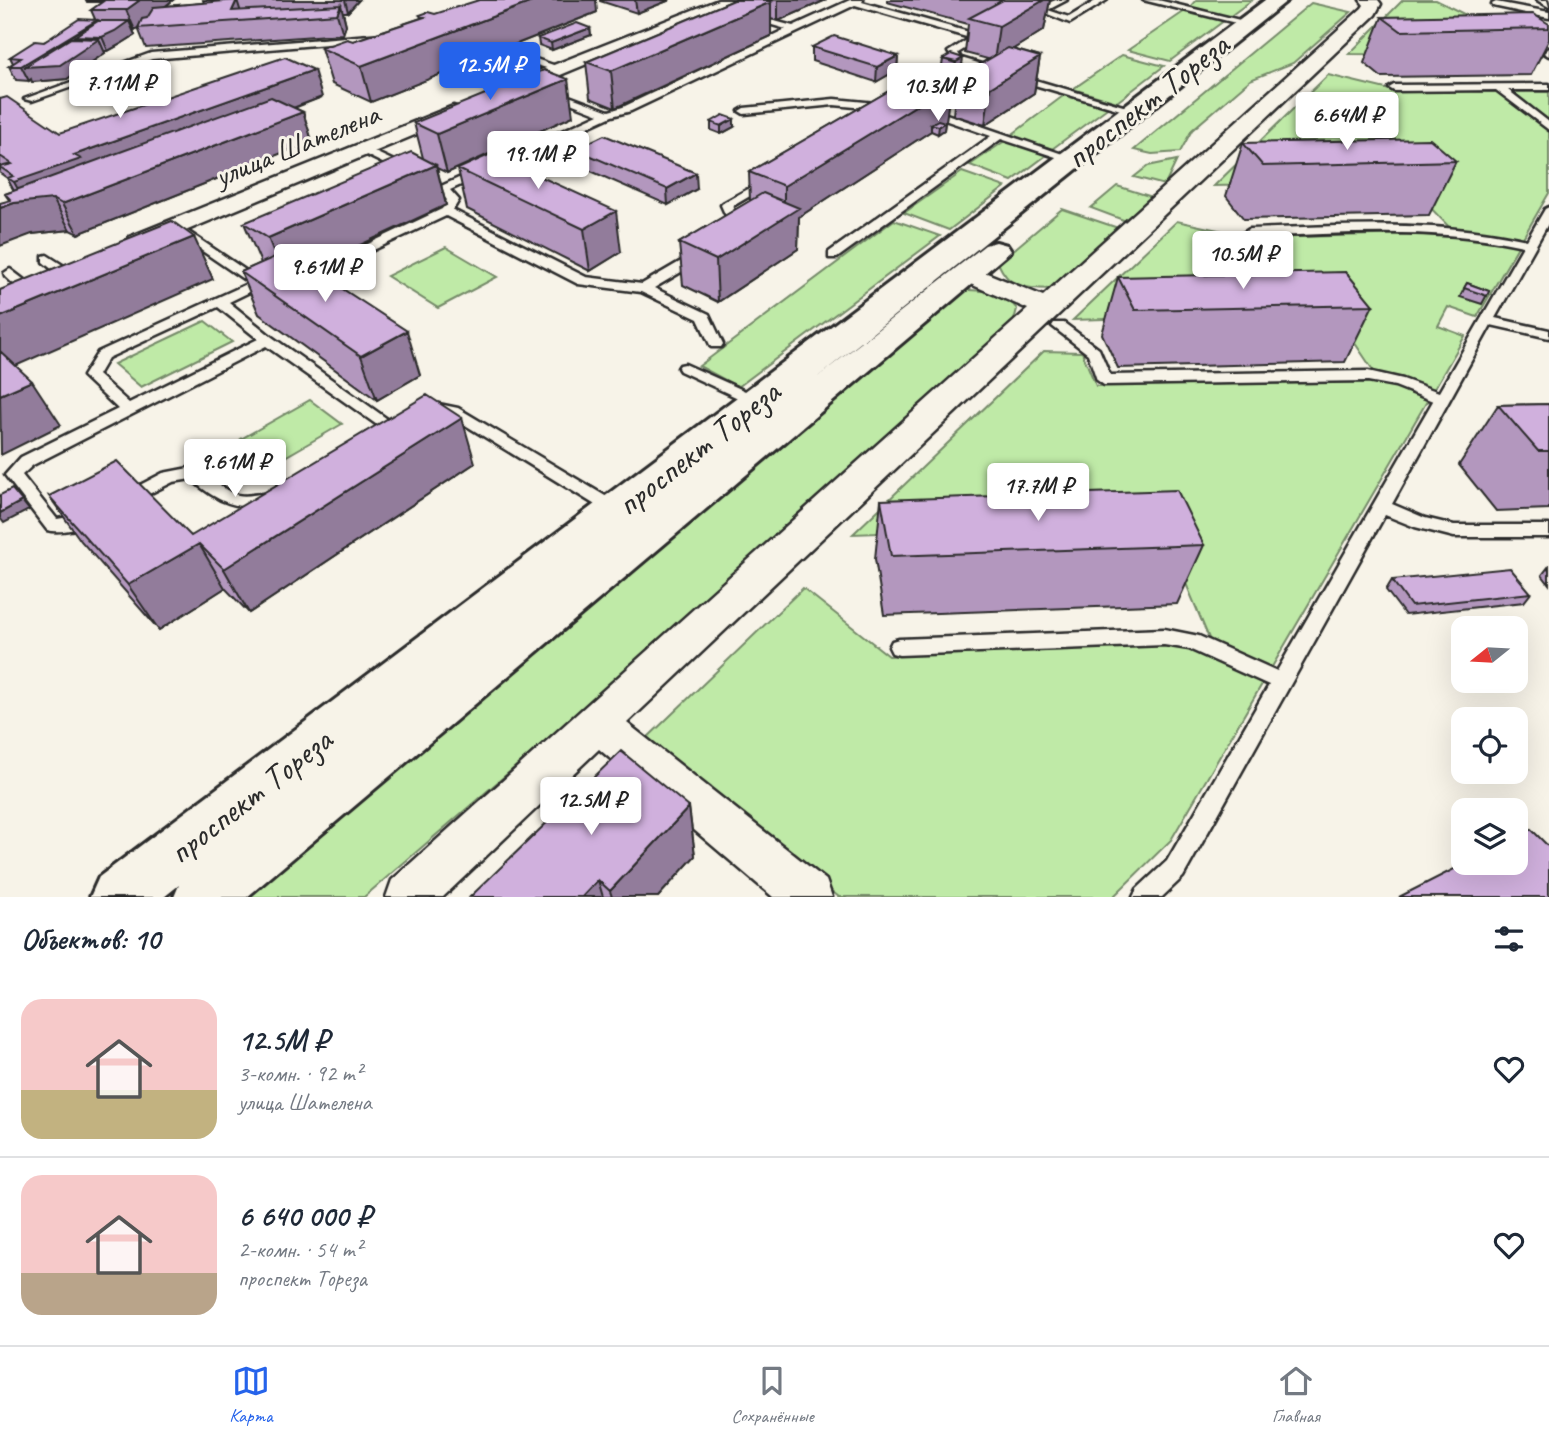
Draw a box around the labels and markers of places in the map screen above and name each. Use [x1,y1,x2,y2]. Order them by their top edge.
pin: 12.5M ₽ [425,42,555,102]
pin: 7.11M ₽ [55,60,185,120]
pin: 10.3M ₽ [873,64,1003,123]
pin: 6.64M ₽ [1282,92,1412,152]
pin: 19.1M ₽ [473,132,603,191]
pin: 10.5M ₽ [1178,232,1308,291]
pin: 9.61M ₽ [260,244,390,304]
pin: 9.61M ₽ [170,440,300,499]
pin: 17.7M ₽ [973,463,1103,523]
pin: 12.5M ₽ [526,778,656,837]

